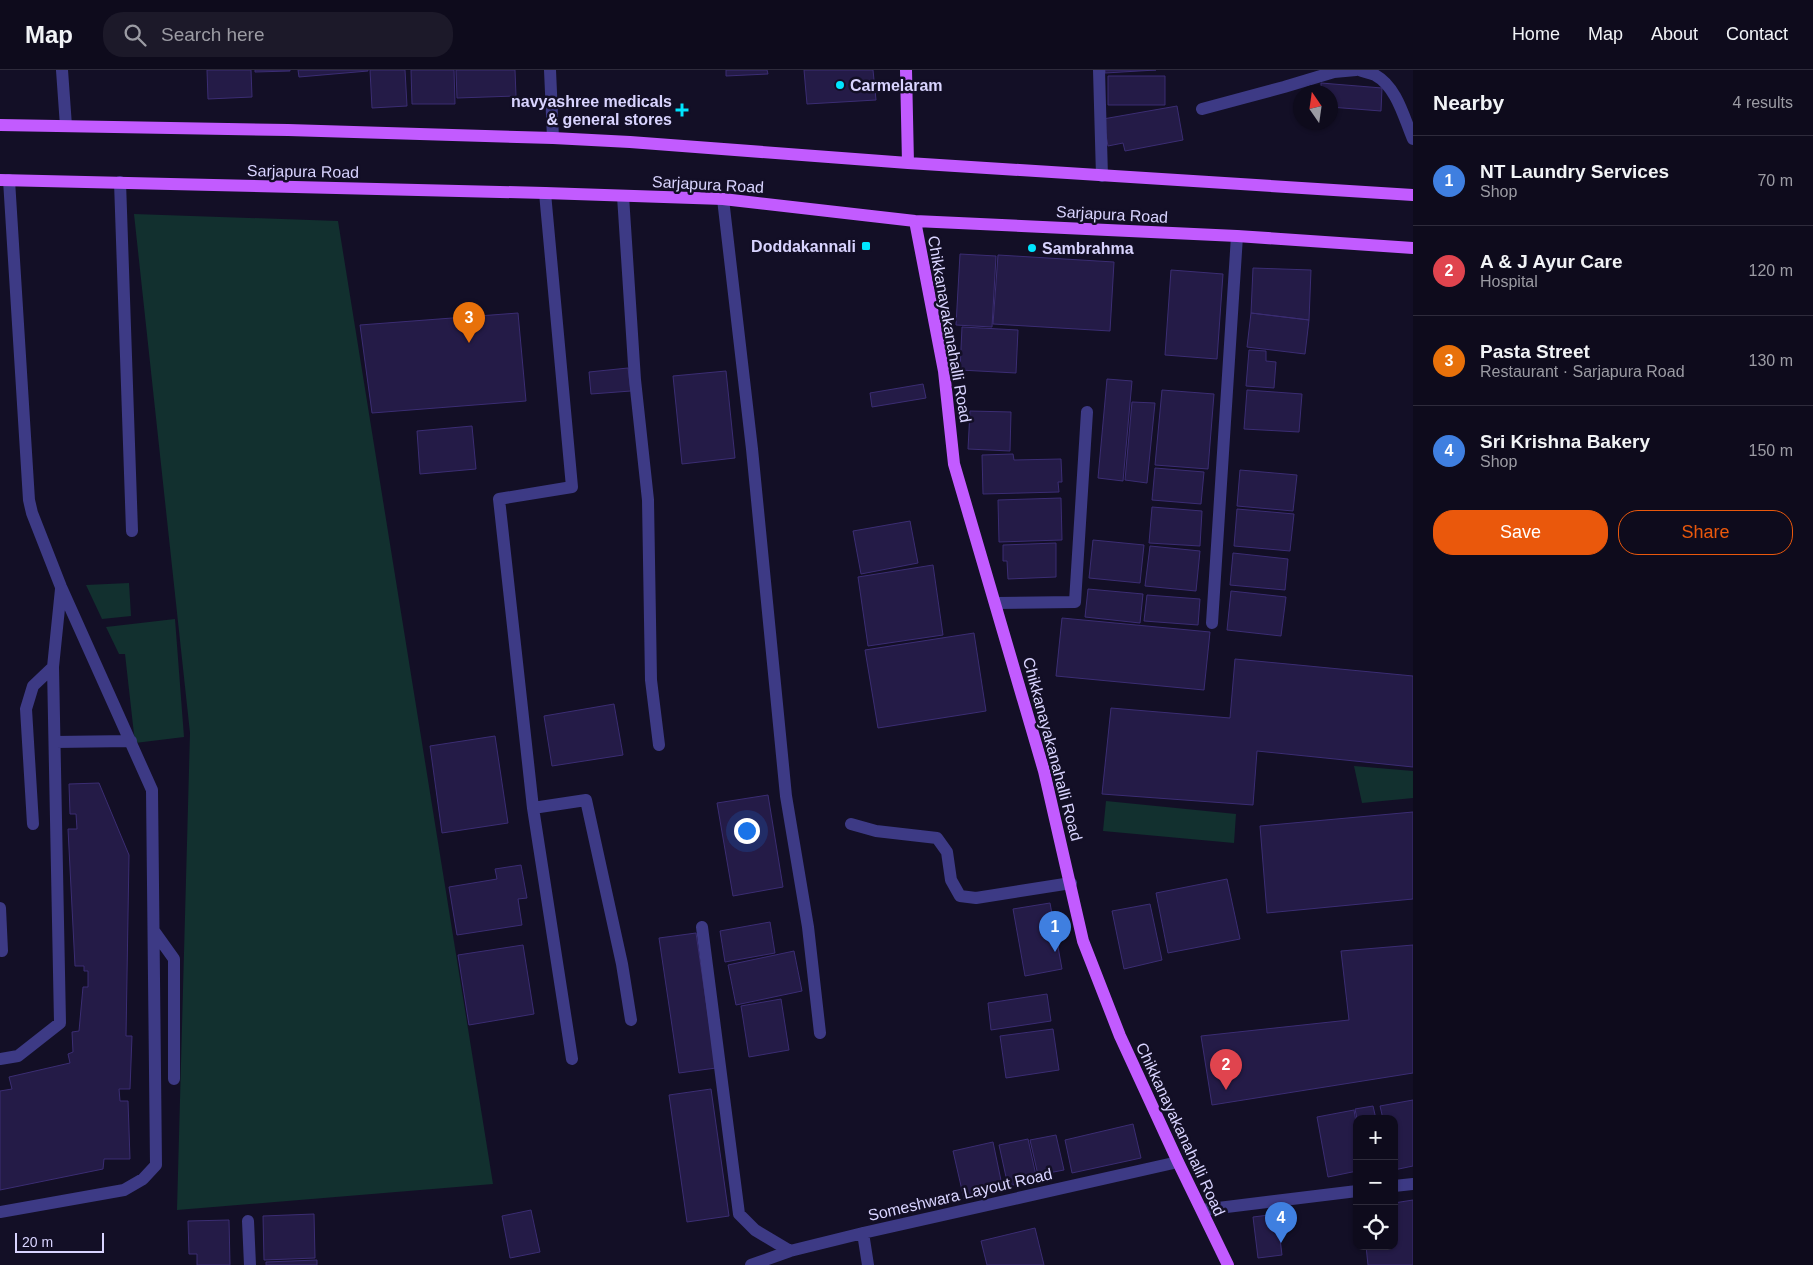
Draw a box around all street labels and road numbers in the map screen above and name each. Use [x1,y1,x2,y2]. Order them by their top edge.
street label: Sarjapura Road [247,162,359,181]
street label: Sarjapura Road [652,173,764,196]
street label: Sarjapura Road [1056,203,1168,226]
street label: Chikkanayakanahalli Road [925,234,974,424]
street label: Chikkanayakanahalli Road [1020,655,1085,843]
street label: Chikkanayakanahalli Road [1133,1040,1228,1219]
street label: Someshwara Layout Road [866,1165,1054,1224]

